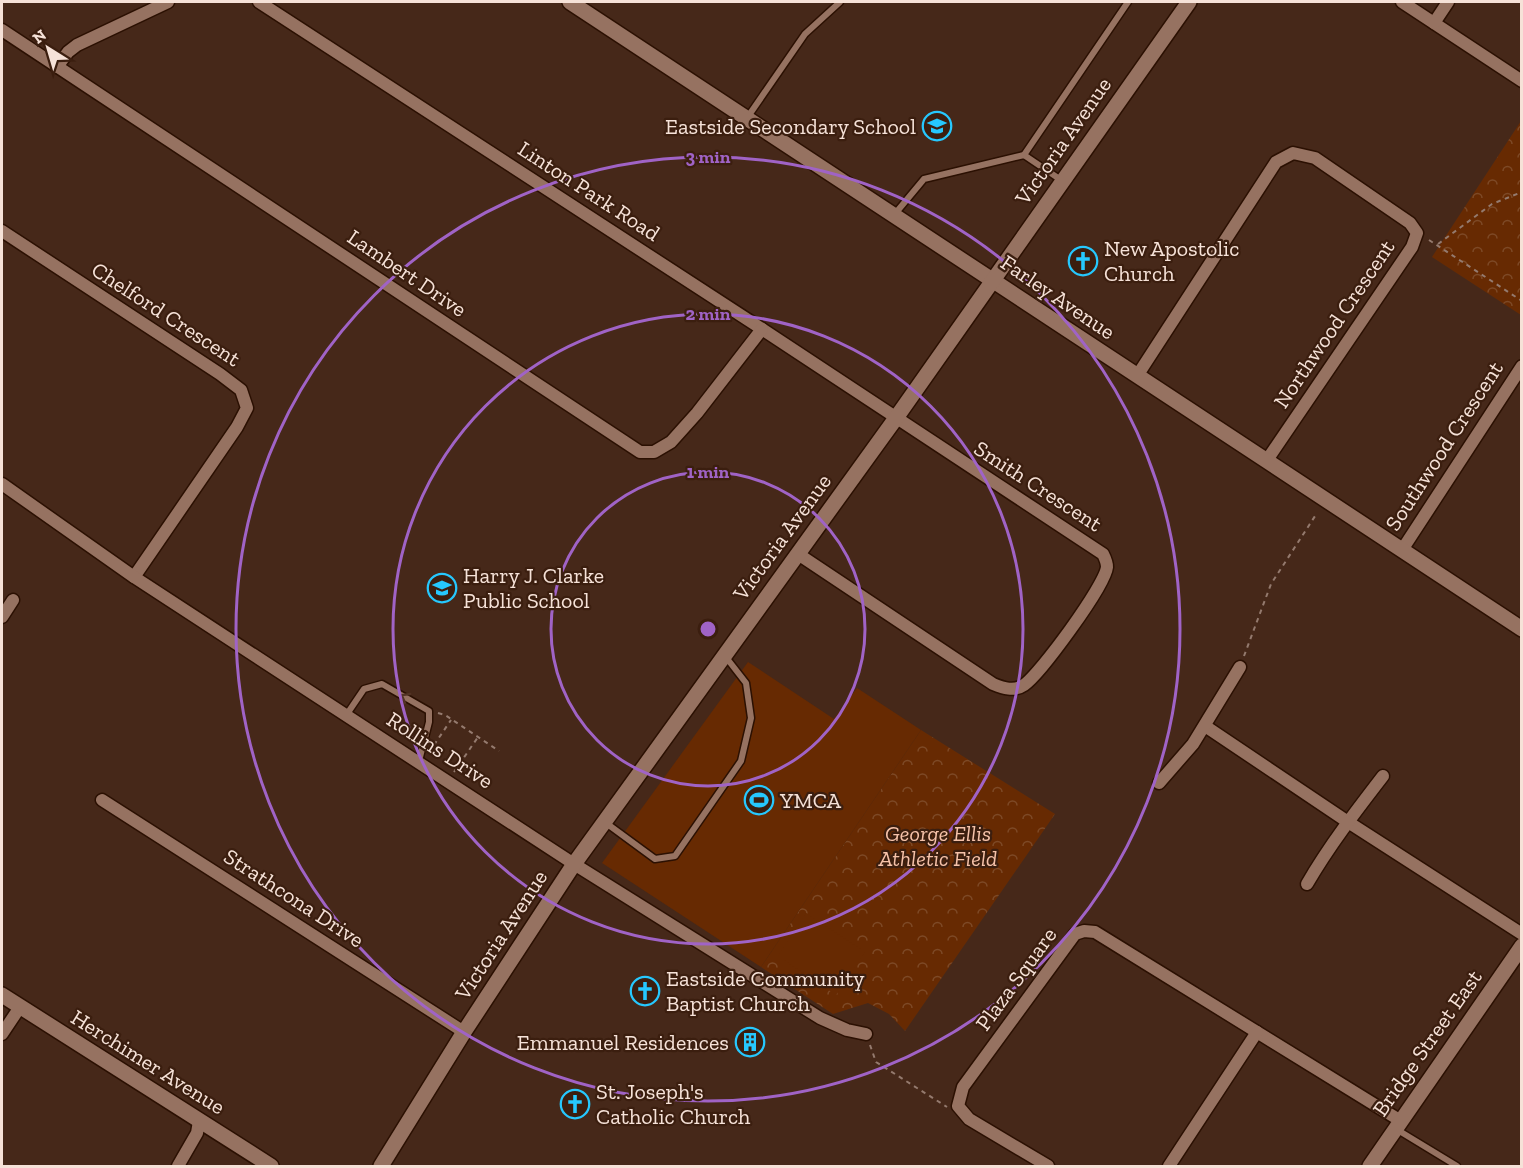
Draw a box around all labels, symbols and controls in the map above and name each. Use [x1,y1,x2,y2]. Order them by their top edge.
north arrow [18,18,78,78]
text: N [29,25,50,48]
street label: Victoria Avenue [1008,72,1117,211]
school or university icon: Eastside Secondary School [921,110,953,142]
place label: Eastside Secondary School [665,113,916,140]
street label: Linton Park Road [513,135,665,247]
text: 3 min [686,146,731,168]
street label: Lambert Drive [342,223,472,323]
street label: Northwood Crescent [1268,234,1401,413]
place label: New Apostolic Church [1104,235,1239,287]
church icon: New Apostolic Church [1067,245,1099,277]
street label: Farley Avenue [996,249,1120,345]
street label: Chelford Crescent [87,256,246,373]
text: 2 min [686,303,731,325]
street label: Southwood Crescent [1379,356,1509,536]
street label: Smith Crescent [969,435,1108,538]
text: 1 min [687,461,730,483]
street label: Victoria Avenue [727,469,837,606]
place label: Harry J. Clarke Public School [463,562,604,614]
school or university icon: Harry J. Clarke Public School [426,572,458,604]
centre of rings [698,619,718,639]
one-way arrow [401,693,411,704]
street label: Rollins Drive [382,706,498,794]
sports icon: YMCA [743,784,775,816]
place label: YMCA [779,787,842,814]
park label: George Ellis Athletic Field [878,820,997,872]
street label: Strathcona Drive [219,843,369,953]
street label: Victoria Avenue [448,865,553,1006]
street label: Plaza Square [970,922,1062,1036]
street label: Bridge Street East [1366,964,1488,1121]
place label: Eastside Community Baptist Church [666,965,865,1017]
church icon: Eastside Community Baptist Church [629,975,661,1007]
street label: Herchimer Avenue [66,1004,230,1120]
building icon: Emmanuel Residences [734,1026,766,1058]
place label: Emmanuel Residences [517,1029,729,1056]
place label: St. Joseph's Catholic Church [596,1078,751,1130]
church icon: St. Joseph's Catholic Church [559,1088,591,1120]

